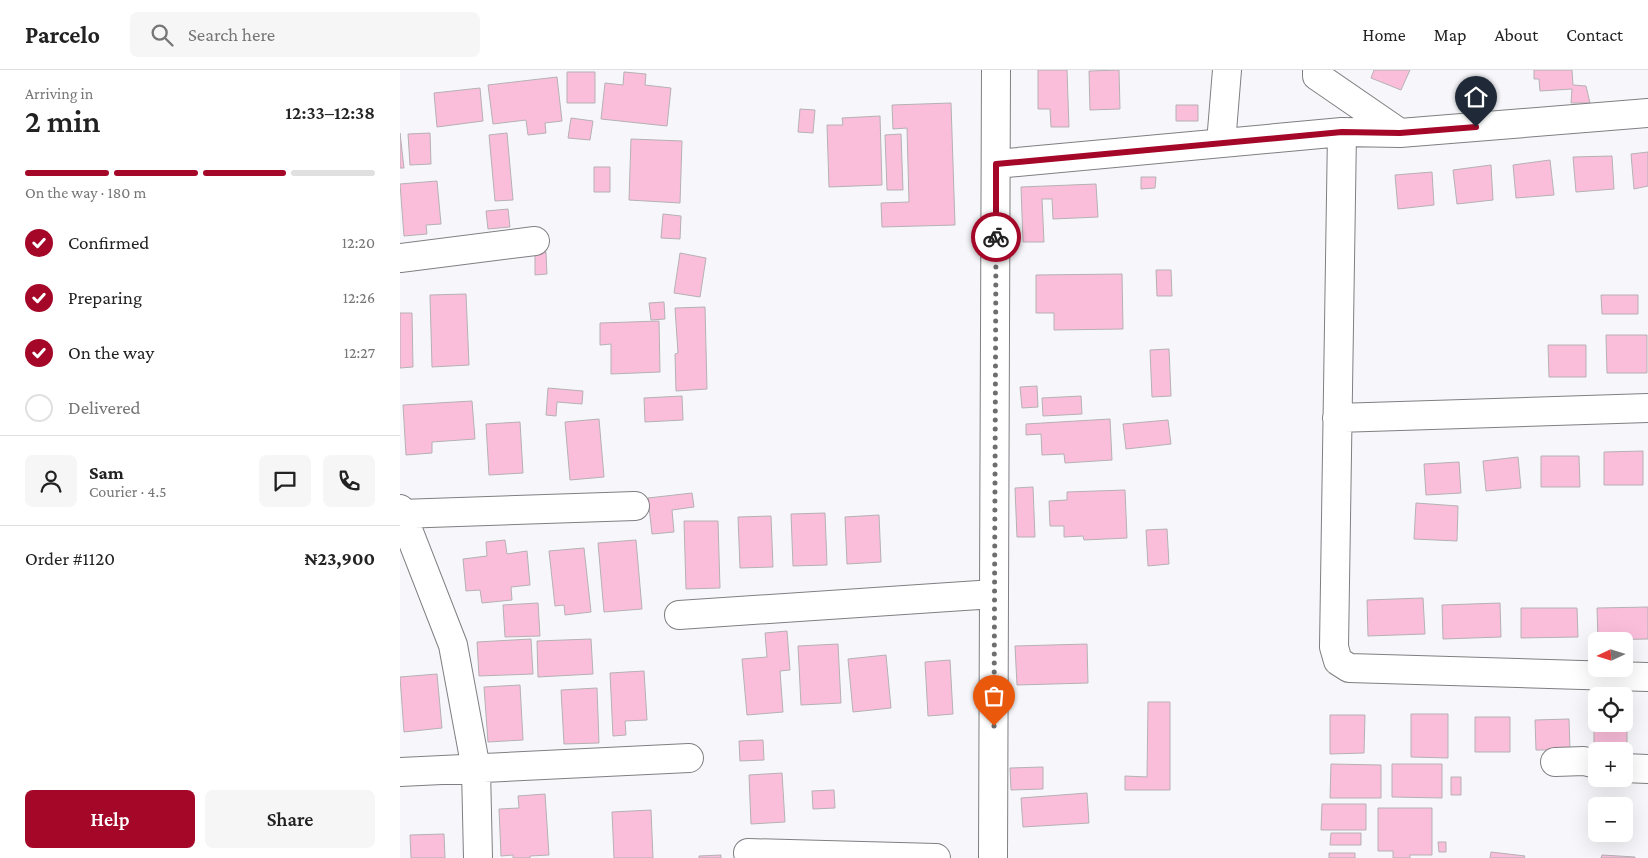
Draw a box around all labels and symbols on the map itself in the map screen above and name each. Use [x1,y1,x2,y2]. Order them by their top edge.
pin [1455,76,1497,127]
courier [971,212,1021,262]
north arrow [1588,632,1632,678]
pin [973,675,1015,726]

